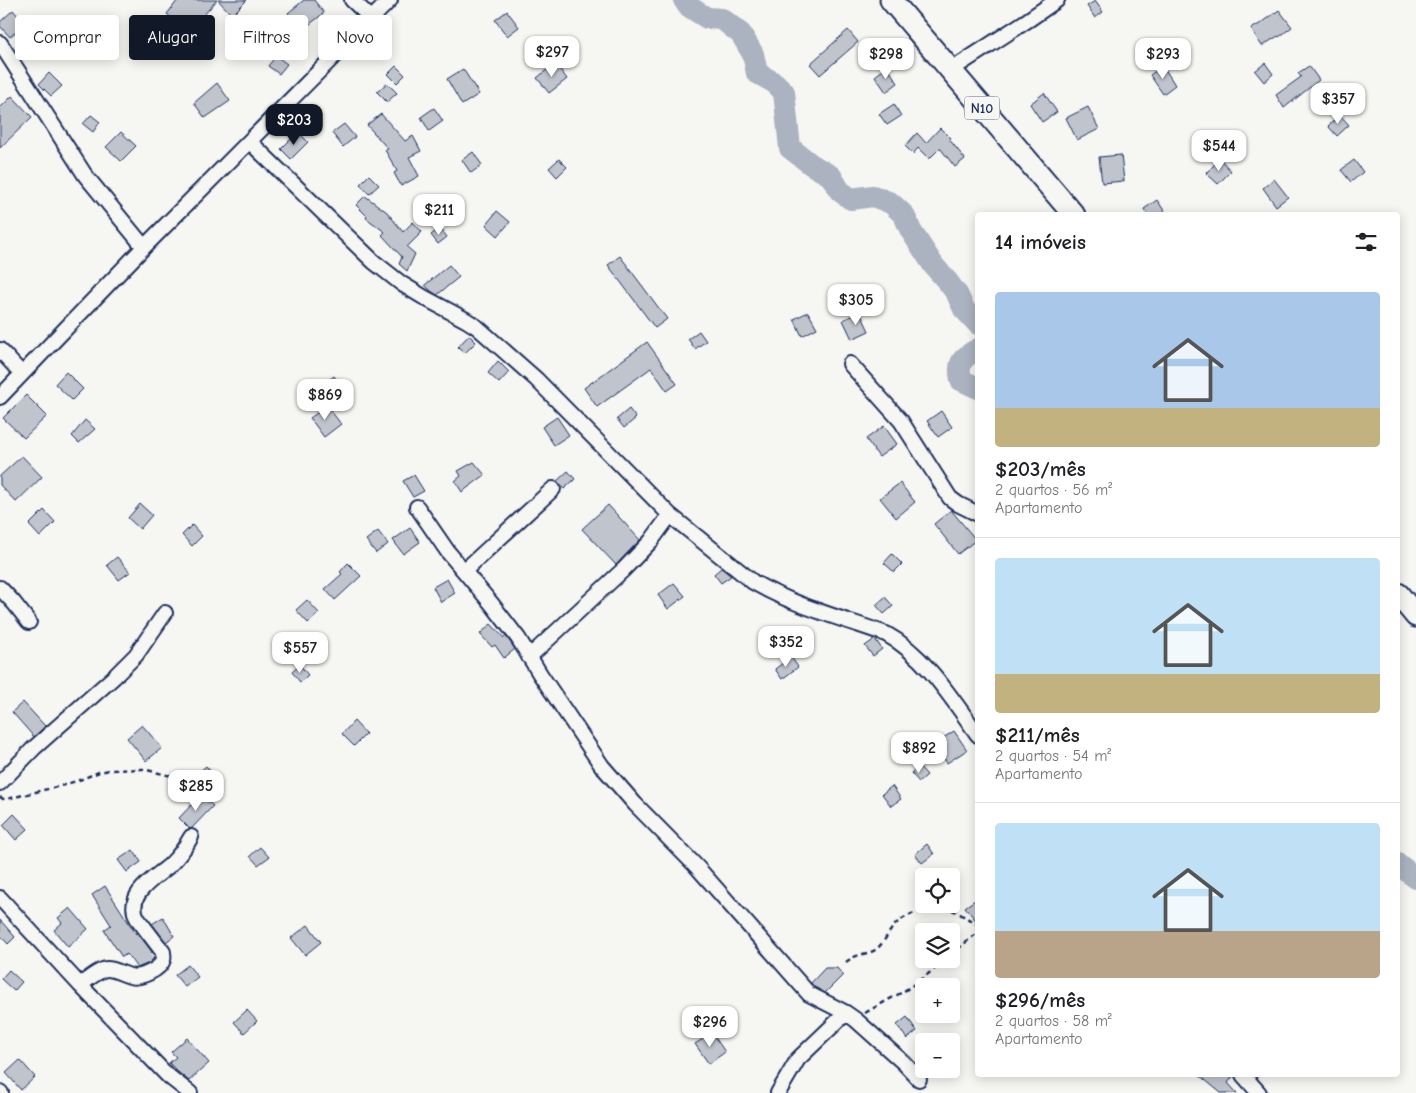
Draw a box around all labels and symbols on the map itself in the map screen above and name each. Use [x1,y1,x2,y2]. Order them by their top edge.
pin: $297 [522,36,582,78]
pin: $298 [856,38,916,80]
pin: $293 [1133,38,1193,80]
pin: $357 [1308,82,1368,125]
road number: N10 [964,96,1000,120]
pin: $203 [264,104,324,146]
pin: $544 [1189,130,1249,172]
pin: $211 [409,194,469,236]
pin: $305 [826,284,886,326]
pin: $869 [295,378,355,421]
pin: $352 [756,626,816,668]
pin: $557 [270,632,330,674]
pin: $892 [889,732,949,774]
pin: $285 [166,770,226,812]
pin: $296 [680,1006,740,1048]

